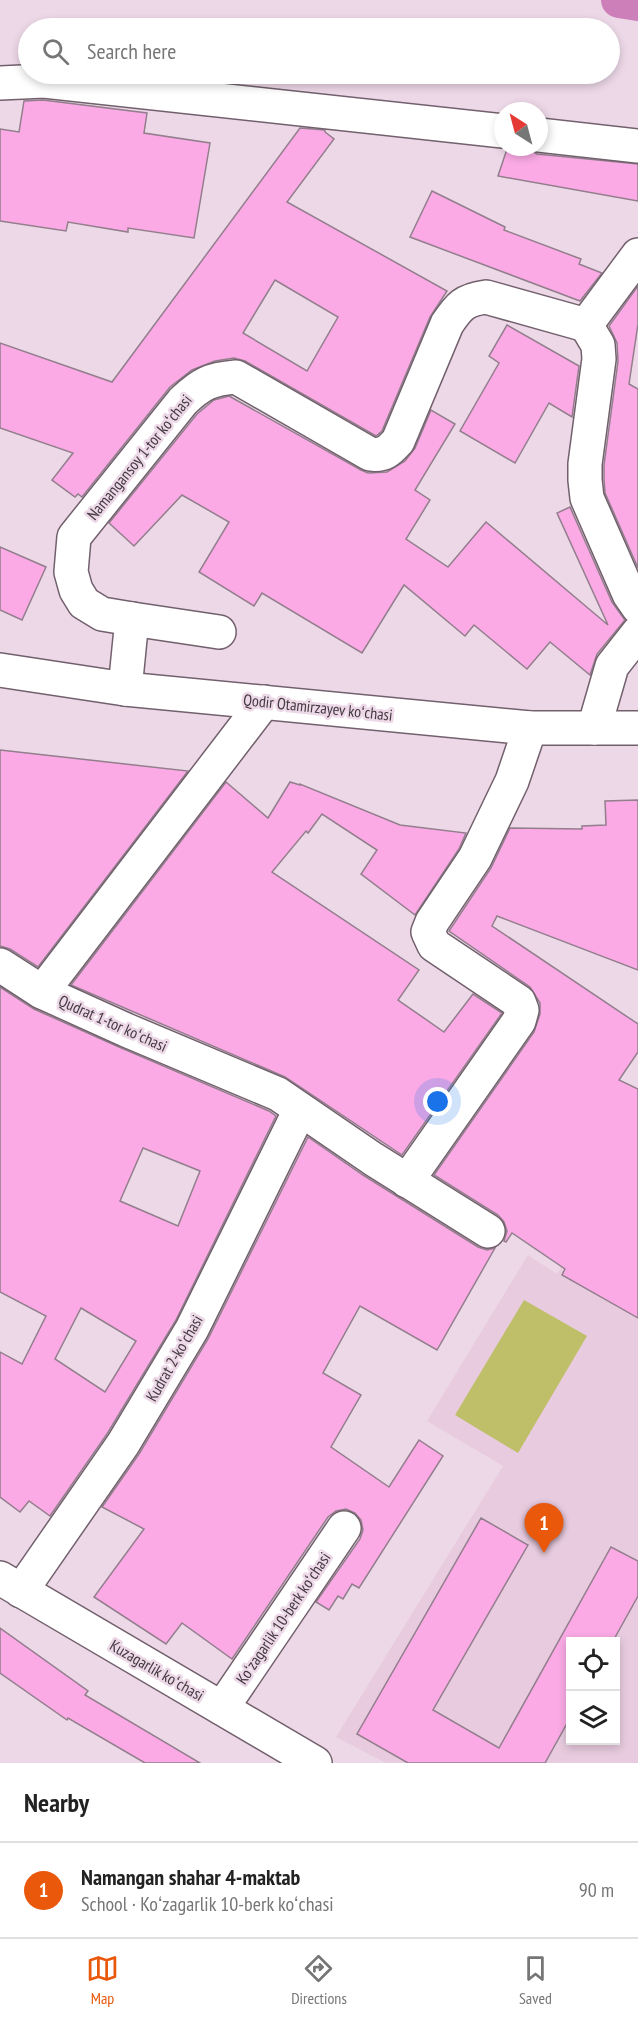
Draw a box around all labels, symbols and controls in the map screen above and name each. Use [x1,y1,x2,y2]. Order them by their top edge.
search box [18,18,620,84]
icon: search [39,35,72,68]
text: Search here [87,37,176,65]
north arrow [494,102,548,156]
street label: Namangansoy 1-tor koʻchasi [82,390,196,524]
street label: Qodir Otamirzayev koʻchasi [242,689,394,725]
street label: Qudrat 1-tor koʻchasi [56,990,170,1056]
your location [423,1087,452,1116]
street label: Kudrat 2-koʻchasi [141,1311,207,1405]
pin: 1 [524,1504,564,1553]
street label: Koʻzagarlik 10-berk koʻchasi [231,1548,335,1688]
street label: Kuzagarlik koʻchasi [106,1635,208,1705]
map controls [566,1637,620,1745]
button: locate [566,1637,620,1691]
button: layers [566,1691,620,1745]
text: Nearby [24,1786,89,1819]
text: Namangan shahar 4-maktab [81,1863,300,1891]
text: 1 [39,1877,48,1903]
text: 90 m [579,1877,614,1903]
text: School · Koʻzagarlik 10-berk koʻchasi [81,1891,334,1917]
tab: Map [86,1952,119,2008]
tab: Directions [291,1952,347,2008]
tab: Saved [519,1952,552,2008]

